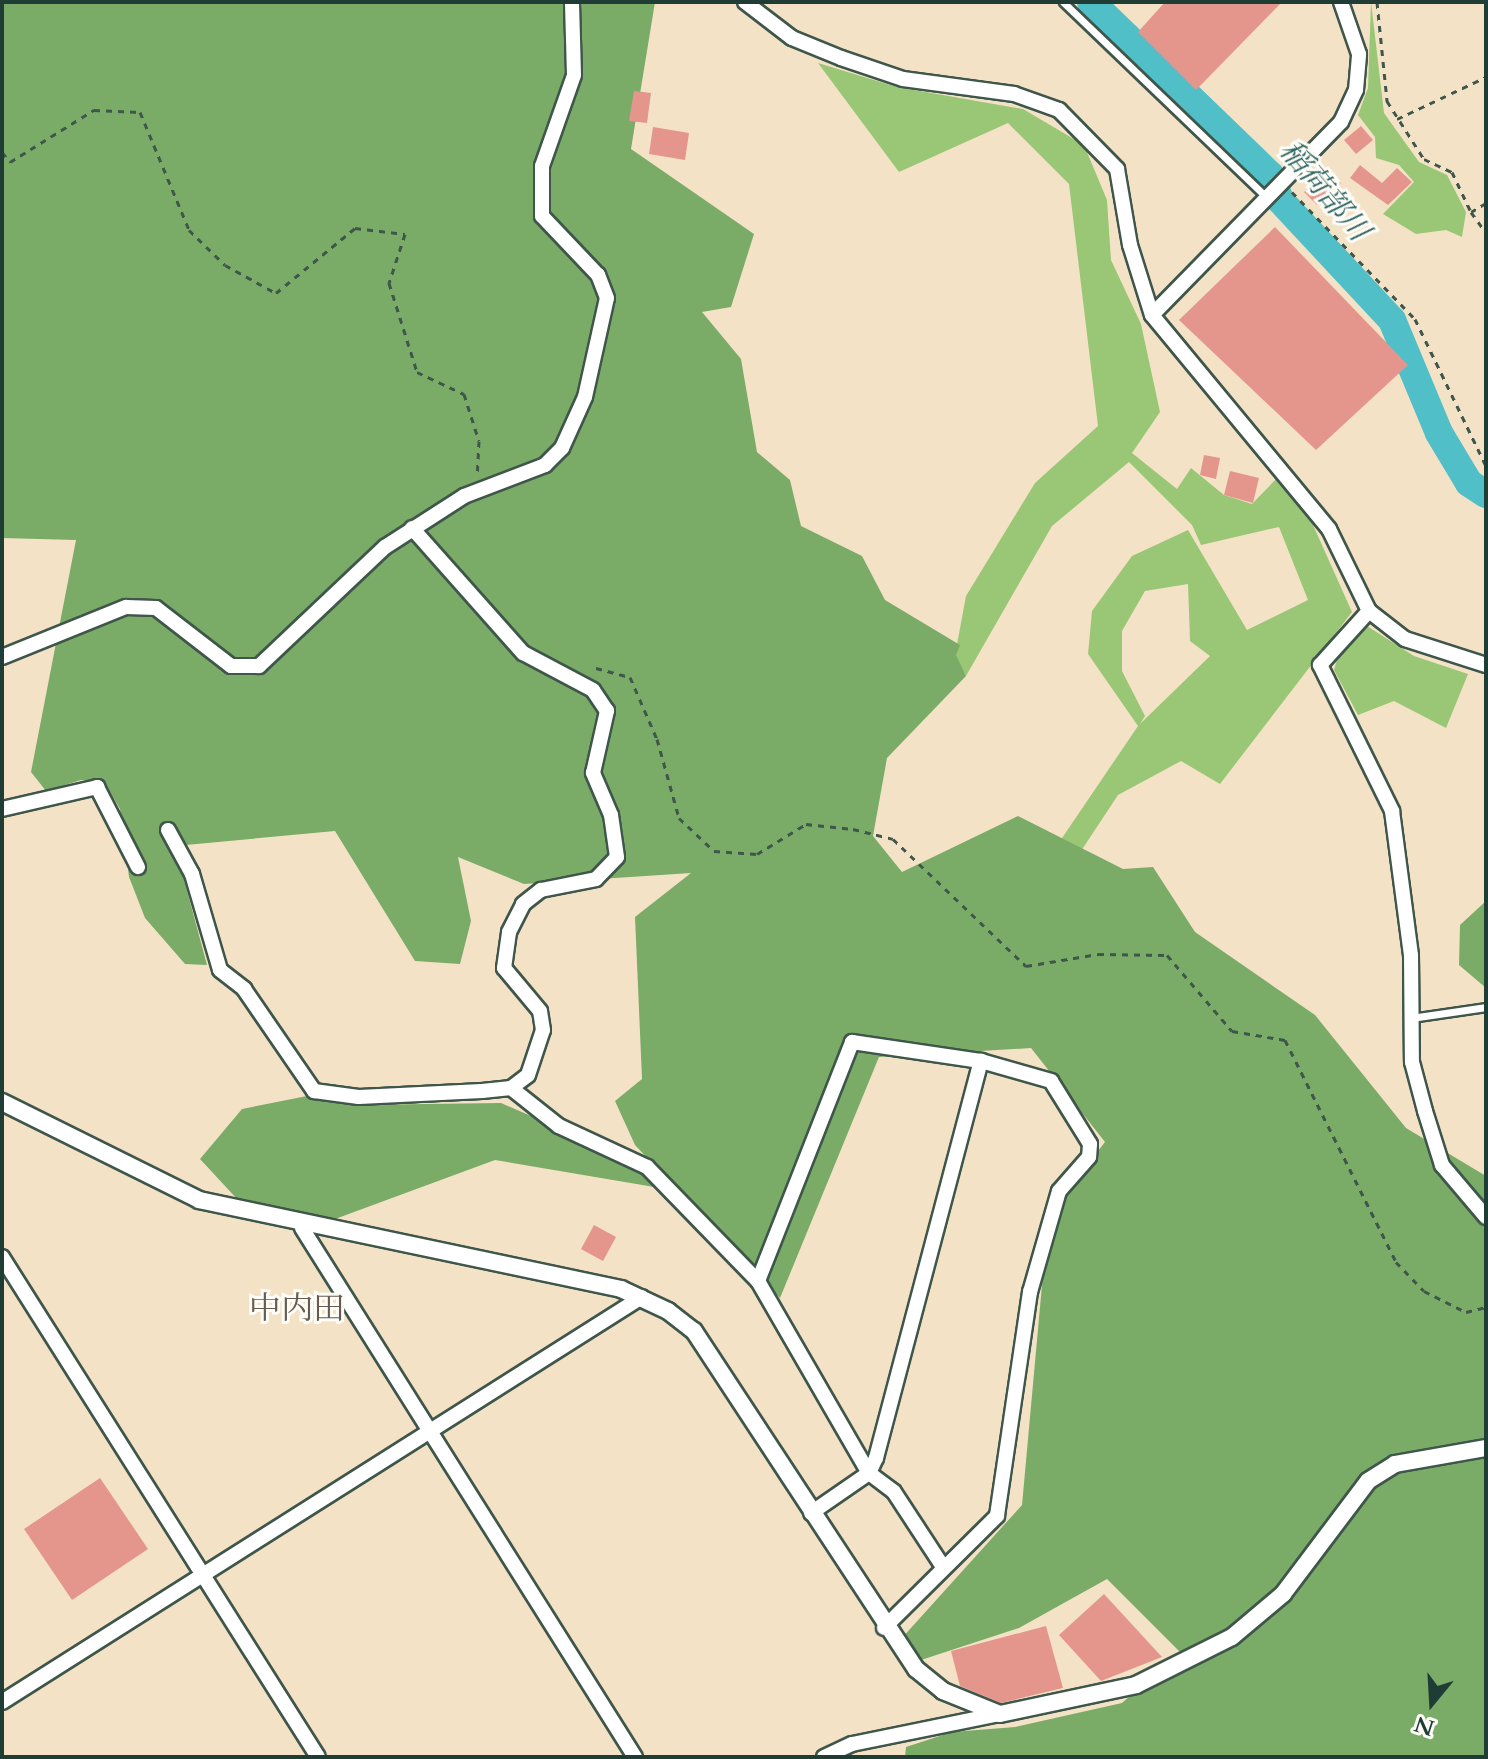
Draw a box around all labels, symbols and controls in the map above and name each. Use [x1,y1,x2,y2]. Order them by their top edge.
water label: 稲荷部川 [1272,133,1376,249]
district label: 中内田 [249,1290,345,1328]
north arrow [1392,1663,1472,1743]
text: N [1411,1709,1438,1743]

